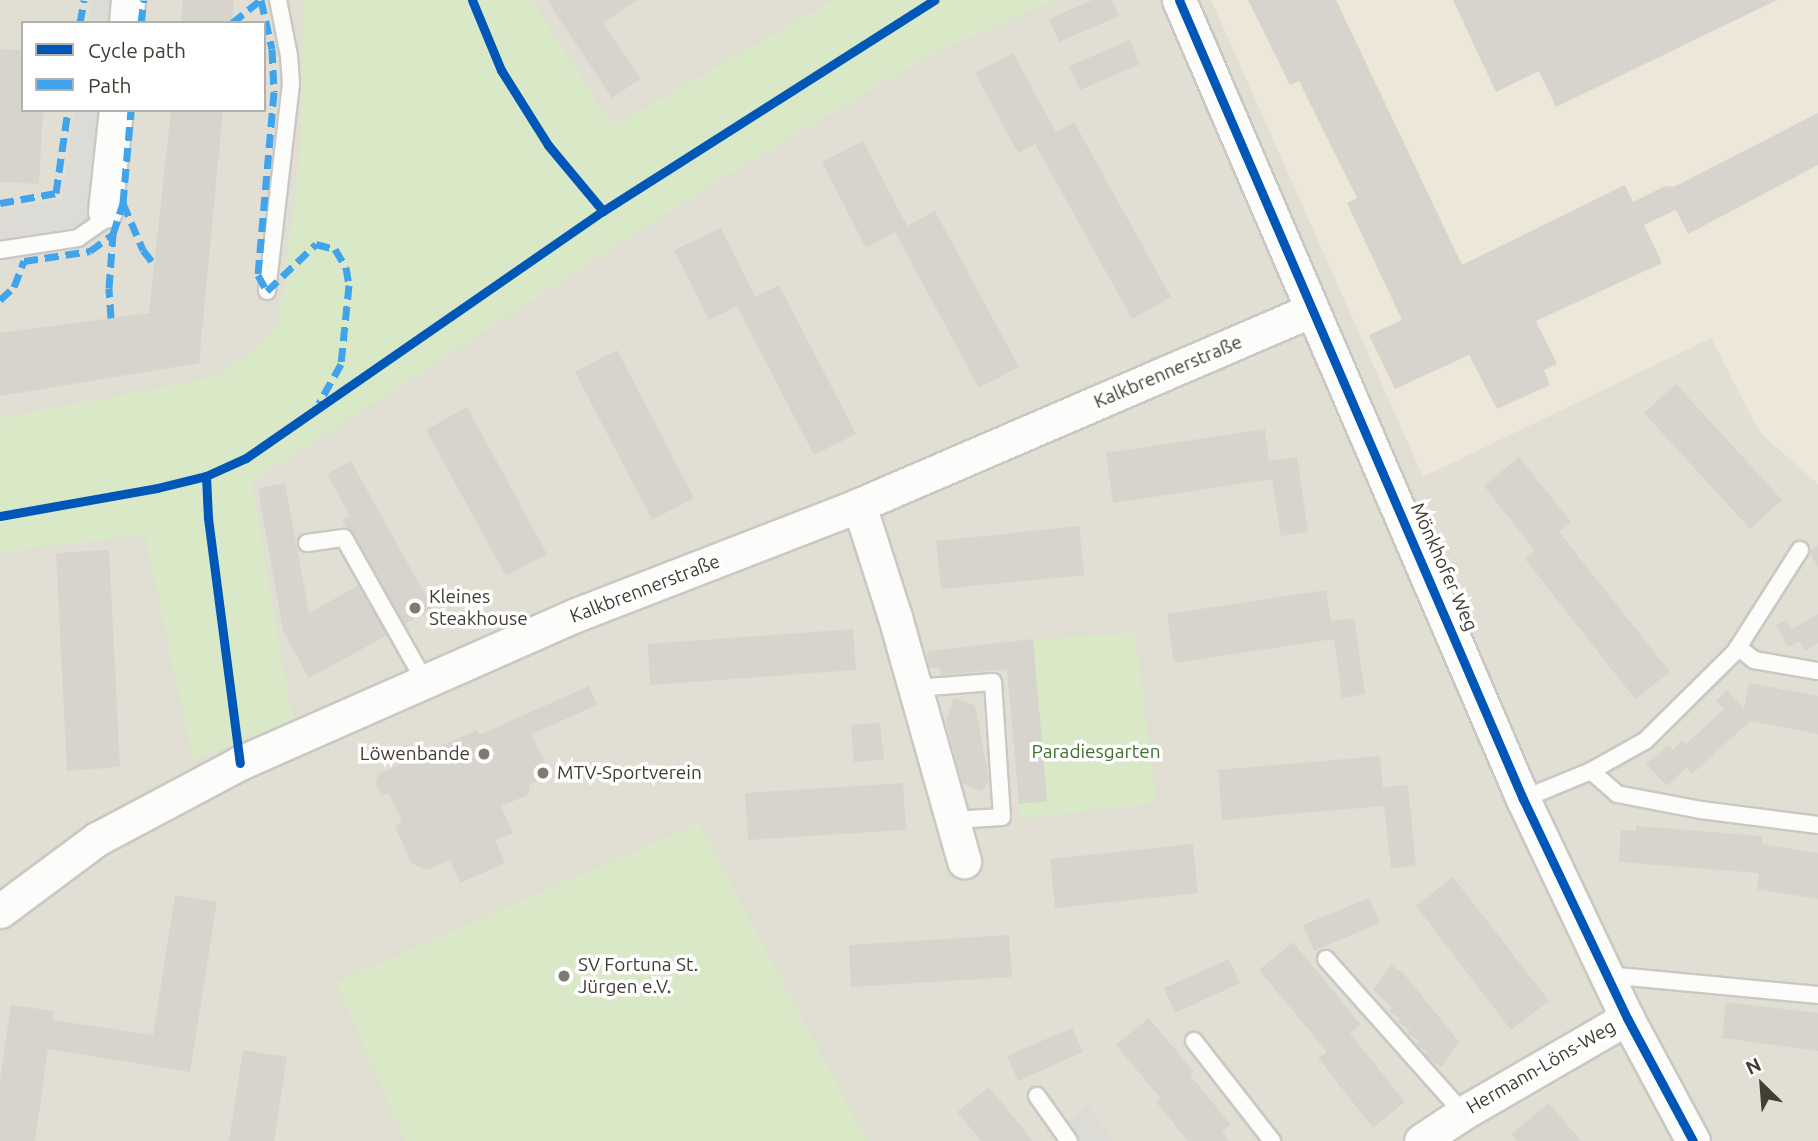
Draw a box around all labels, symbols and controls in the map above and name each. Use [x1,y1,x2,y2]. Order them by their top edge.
legend [21,21,266,112]
text: Cycle path [88,38,186,62]
text: Path [88,73,131,97]
street label: Kalkbrennerstraße [1091,331,1245,413]
street label: Mönkhofer Weg [1406,499,1482,635]
street label: Kalkbrennerstraße [567,550,723,628]
place label: Kleines Steakhouse [429,586,528,630]
marker: Kleines Steakhouse [407,600,423,616]
park label: Paradiesgarten [1031,741,1161,763]
place label: Löwenbande [360,743,470,765]
marker: Löwenbande [476,746,492,762]
place label: MTV-Sportverein [557,762,702,784]
marker: MTV-Sportverein [535,765,551,781]
place label: SV Fortuna St. Jürgen e.V. [578,954,698,998]
marker: SV Fortuna St. Jürgen e.V. [556,968,572,984]
street label: Hermann-Löns-Weg [1462,1015,1620,1119]
north arrow [1727,1050,1797,1120]
text: N [1742,1053,1764,1079]

